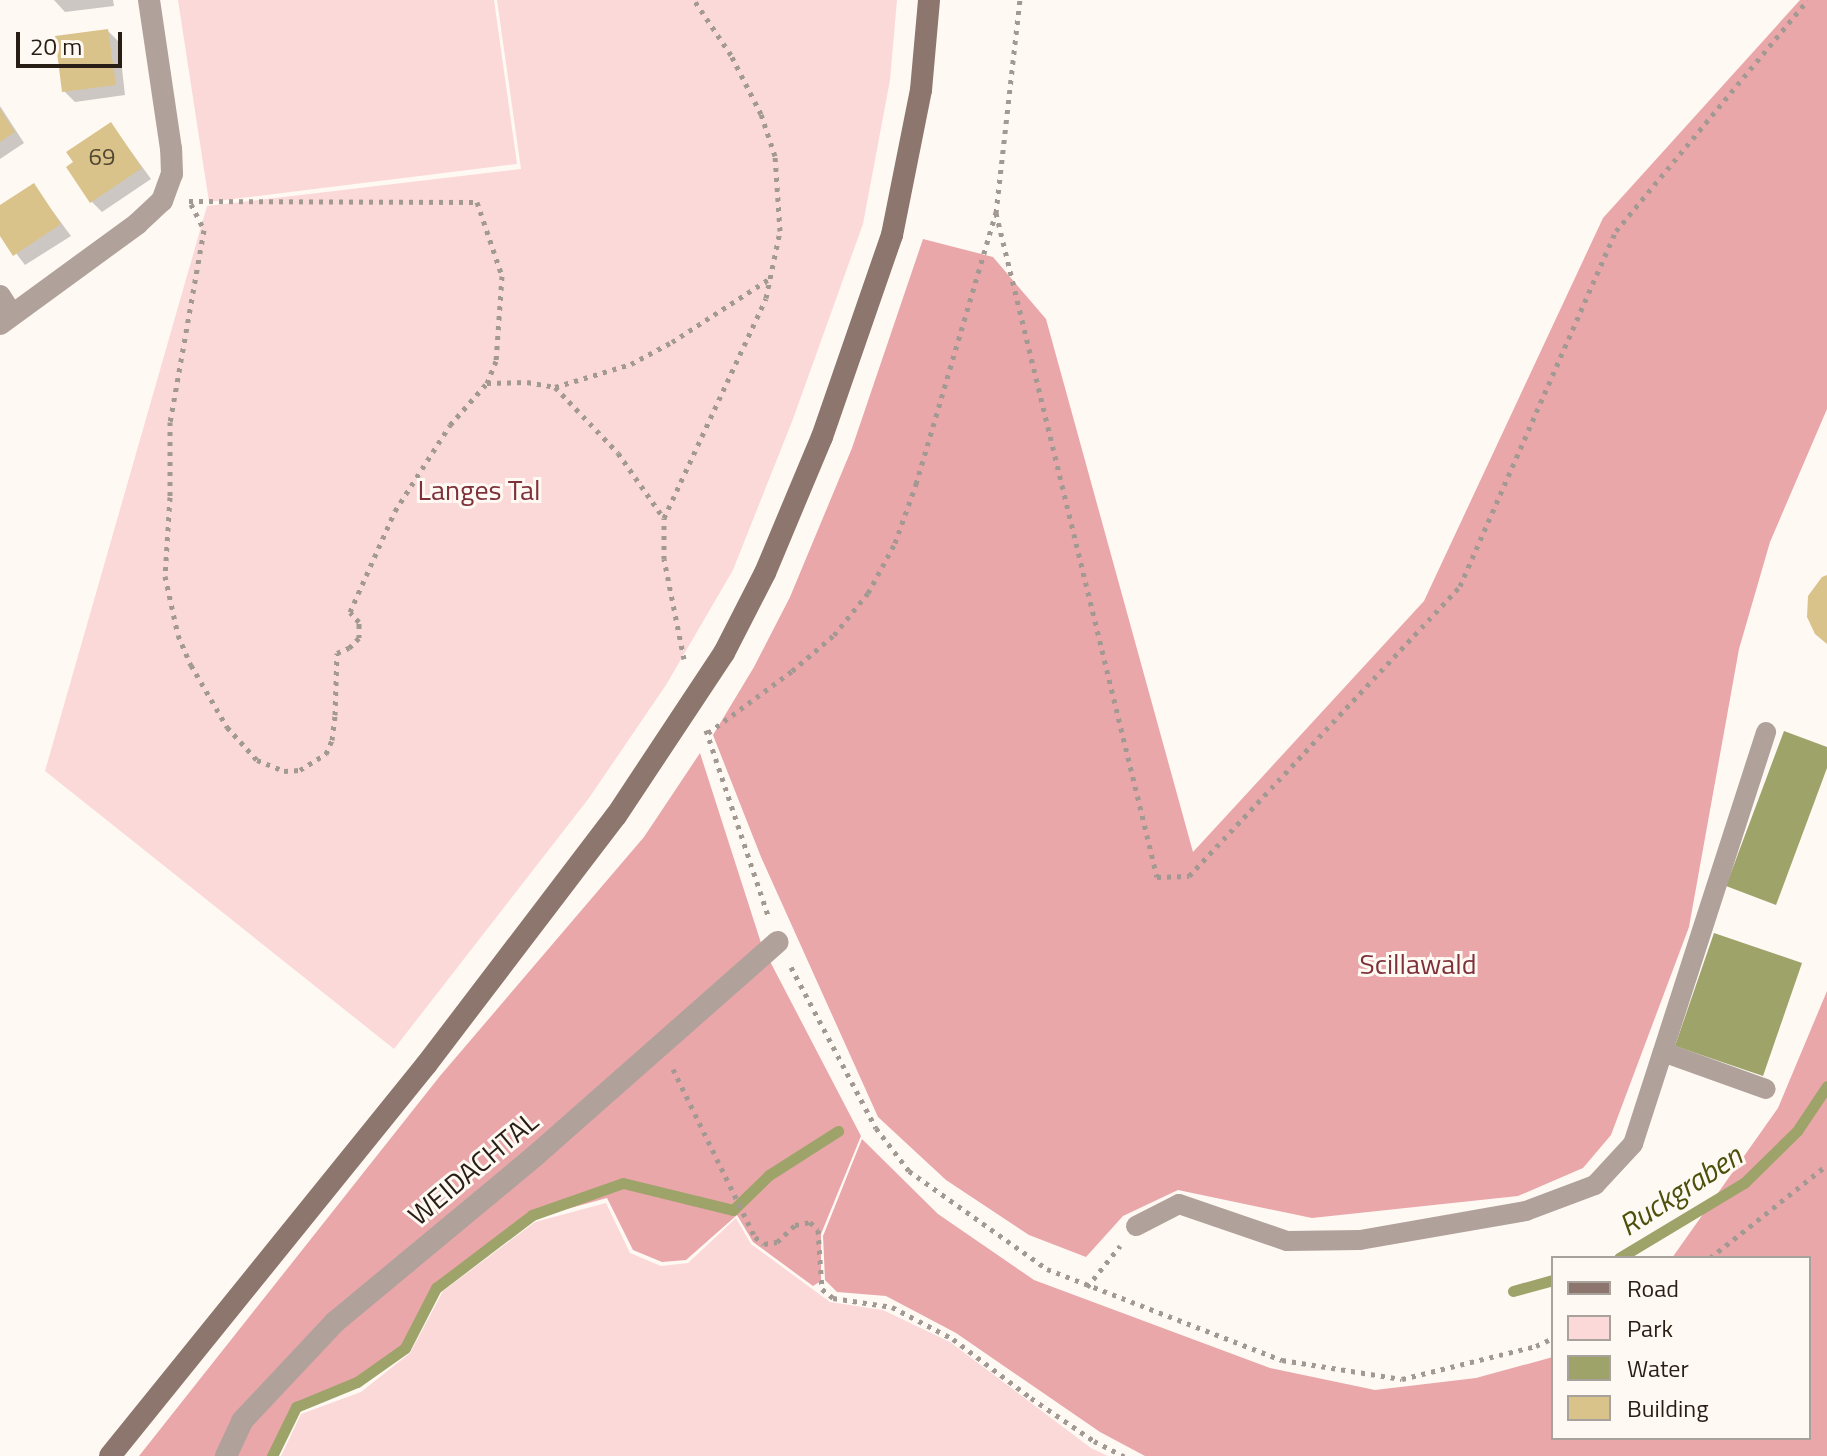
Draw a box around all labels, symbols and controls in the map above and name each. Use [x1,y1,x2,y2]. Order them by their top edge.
scale bar [20,16,126,66]
text: 20 m [30,28,82,64]
house number: 69 [89,143,115,171]
park label: Langes Tal [418,473,540,507]
park label: Scillawald [1360,947,1476,981]
street label: WEIDACHTAL [401,1104,545,1232]
water label: Ruckgraben [1612,1137,1748,1243]
legend [1551,1256,1811,1440]
text: Road [1627,1270,1679,1306]
text: Park [1627,1310,1673,1346]
text: Water [1627,1350,1689,1386]
text: Building [1627,1390,1709,1426]

